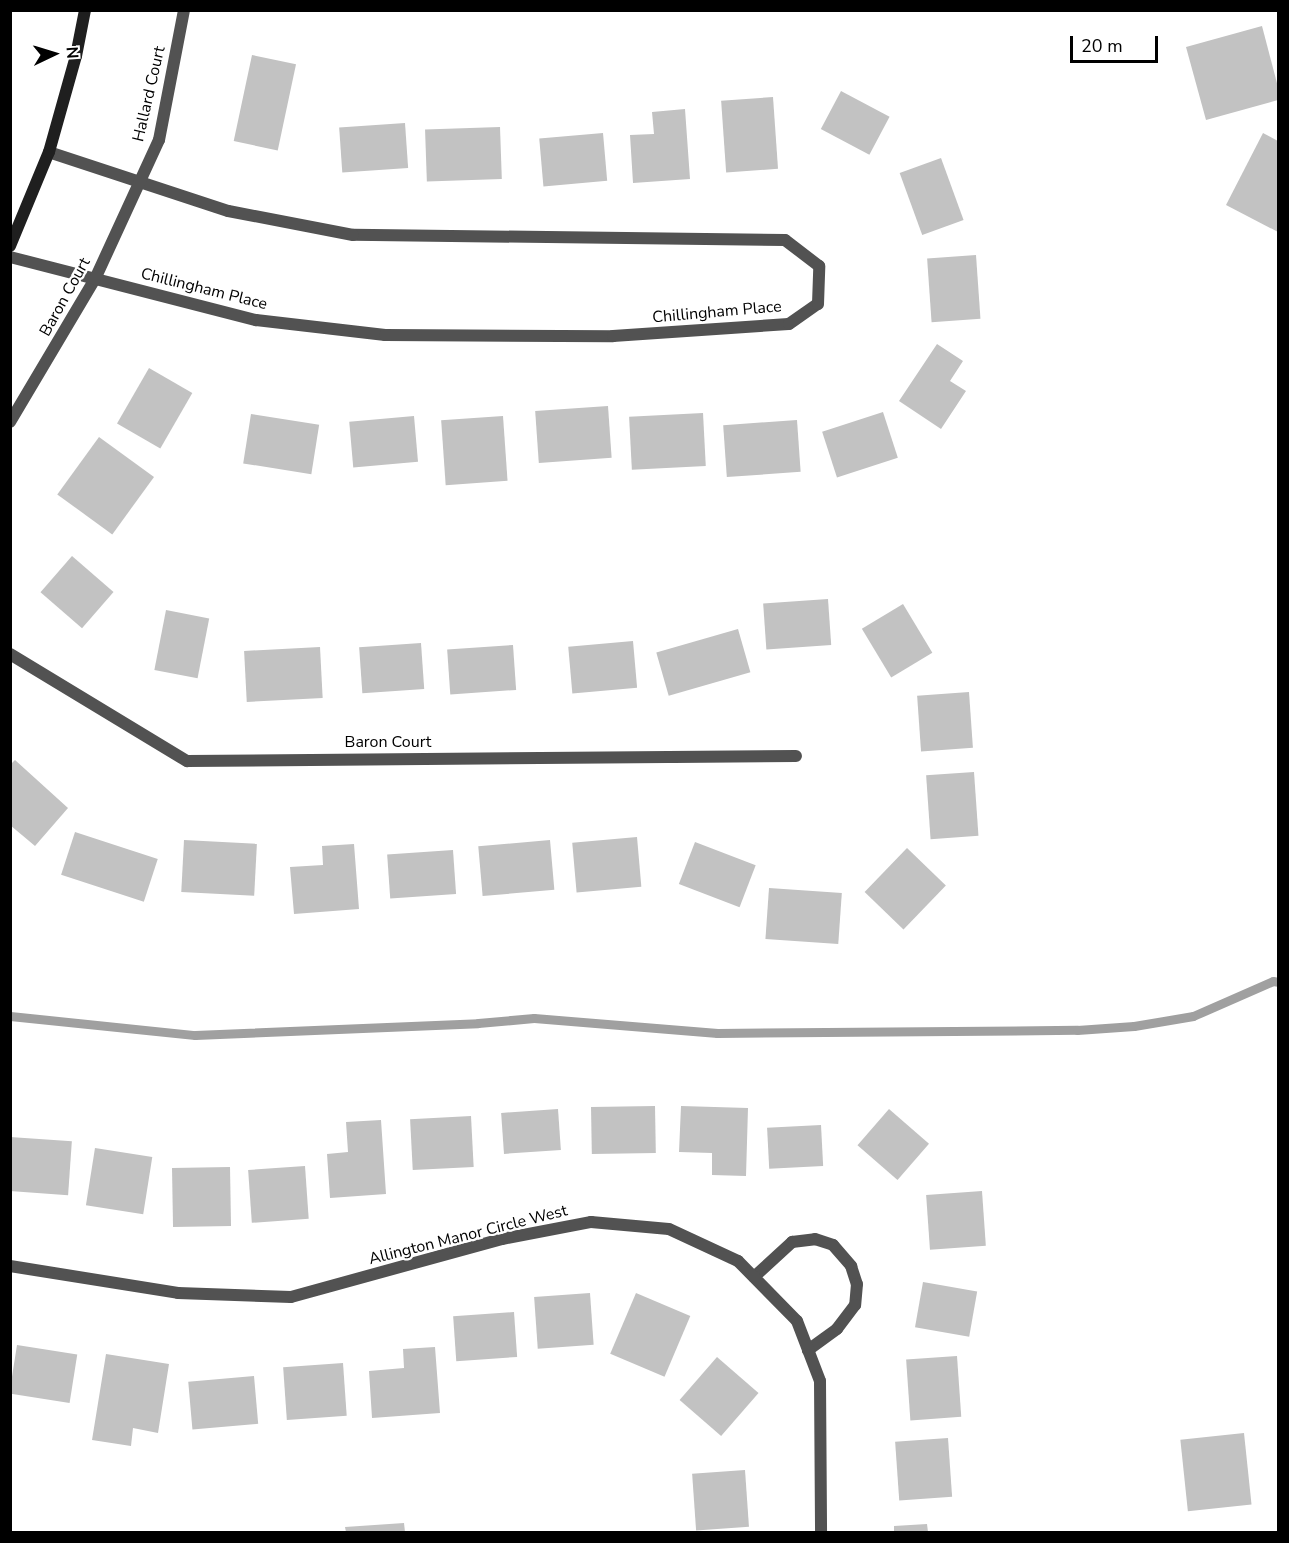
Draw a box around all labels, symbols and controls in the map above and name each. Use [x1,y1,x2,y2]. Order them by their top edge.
north arrow [24,24,84,84]
scale bar [1073,24,1162,62]
text: 20 m [1081,34,1123,58]
street label: Hallard Court [129,44,169,144]
text: N [61,46,83,59]
street label: Baron Court [36,254,94,340]
street label: Chillingham Place [139,264,269,314]
street label: Chillingham Place [652,297,782,327]
street label: Baron Court [345,732,431,752]
street label: Allington Manor Circle West [367,1201,569,1269]

